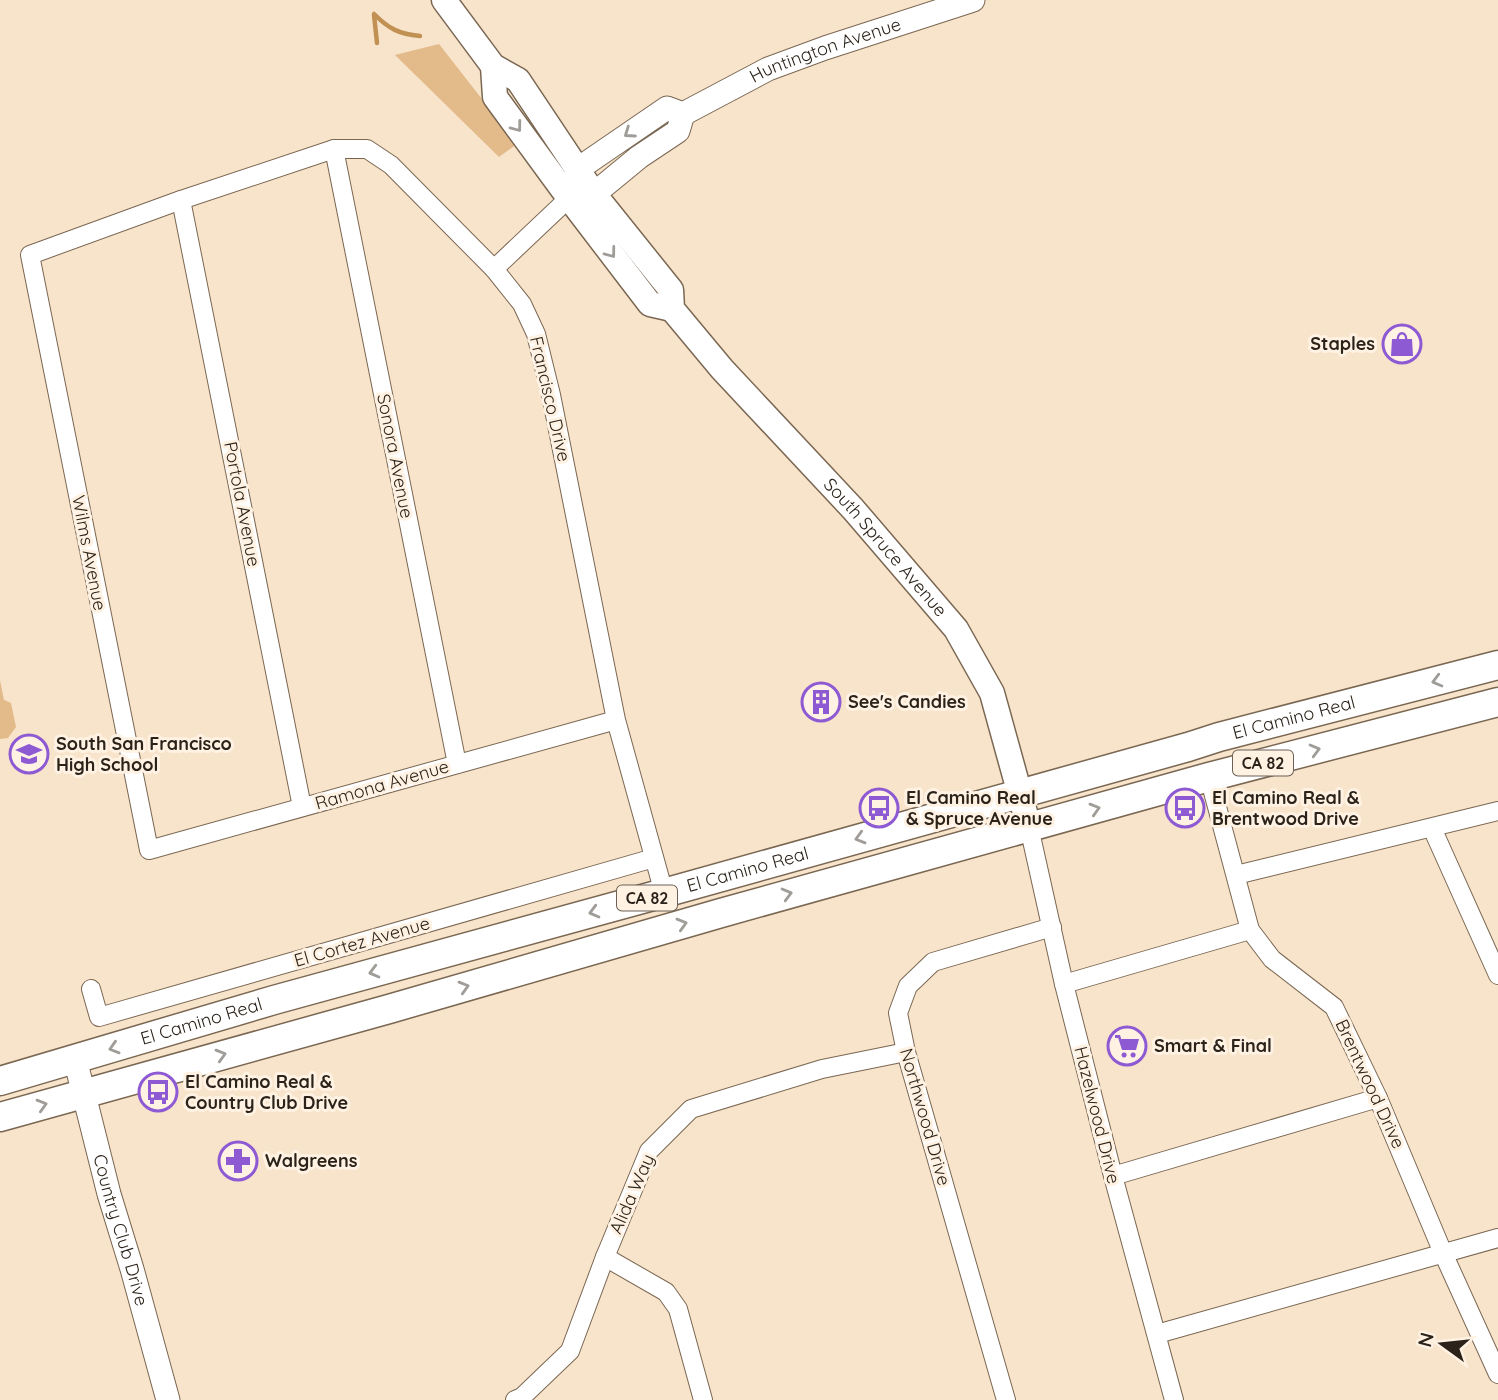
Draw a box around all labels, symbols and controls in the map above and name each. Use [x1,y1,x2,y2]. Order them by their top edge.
street label: Huntington Avenue [745,12,904,88]
one-way arrow [509,119,521,132]
one-way arrow [624,125,637,137]
one-way arrow [602,245,615,257]
shop icon: Staples [1381,323,1423,365]
place label: Staples [1310,332,1375,355]
street label: Francisco Drive [525,334,576,464]
street label: Sonora Avenue [372,392,419,520]
street label: Portola Avenue [219,439,266,568]
street label: South Spruce Avenue [819,473,952,621]
street label: Wilms Avenue [67,493,112,612]
one-way arrow [1431,673,1443,687]
building icon: See's Candies [800,681,842,723]
place label: See's Candies [848,690,966,713]
street label: El Camino Real [1230,690,1358,744]
place label: South San Francisco High School [56,732,232,776]
school or university icon: South San Francisco High School [8,733,50,775]
one-way arrow [1309,744,1321,758]
road number: CA 82 [1233,750,1293,776]
street label: Ramona Avenue [312,754,451,815]
place label: El Camino Real & Spruce Avenue [906,786,1053,830]
place label: El Camino Real & Brentwood Drive [1212,786,1360,830]
bus stop icon: El Camino Real & Spruce Avenue [858,787,900,829]
bus stop icon: El Camino Real & Brentwood Drive [1164,787,1206,829]
one-way arrow [1089,803,1101,817]
one-way arrow [854,830,866,844]
street label: El Camino Real [684,841,811,897]
road number: CA 82 [617,885,677,910]
one-way arrow [781,888,793,903]
one-way arrow [588,904,600,919]
street label: El Cortez Avenue [291,911,432,972]
one-way arrow [676,918,688,932]
one-way arrow [368,964,380,979]
one-way arrow [458,980,470,995]
street label: El Camino Real [138,992,265,1050]
street label: Brentwood Drive [1330,1015,1410,1152]
supermarket icon: Smart & Final [1106,1025,1148,1067]
place label: Smart & Final [1154,1034,1272,1057]
one-way arrow [109,1039,121,1054]
street label: Hazelwood Drive [1069,1044,1126,1186]
street label: Northwood Drive [895,1046,956,1188]
one-way arrow [215,1049,227,1063]
place label: El Camino Real & Country Club Drive [185,1070,348,1114]
bus stop icon: El Camino Real & Country Club Drive [137,1071,179,1113]
one-way arrow [36,1099,48,1113]
pharmacy icon: Walgreens [217,1140,259,1182]
place label: Walgreens [265,1149,358,1172]
street label: Alida Way [604,1150,659,1237]
street label: Country Club Drive [88,1152,154,1308]
north arrow [1407,1309,1477,1379]
text: N [1412,1330,1439,1349]

